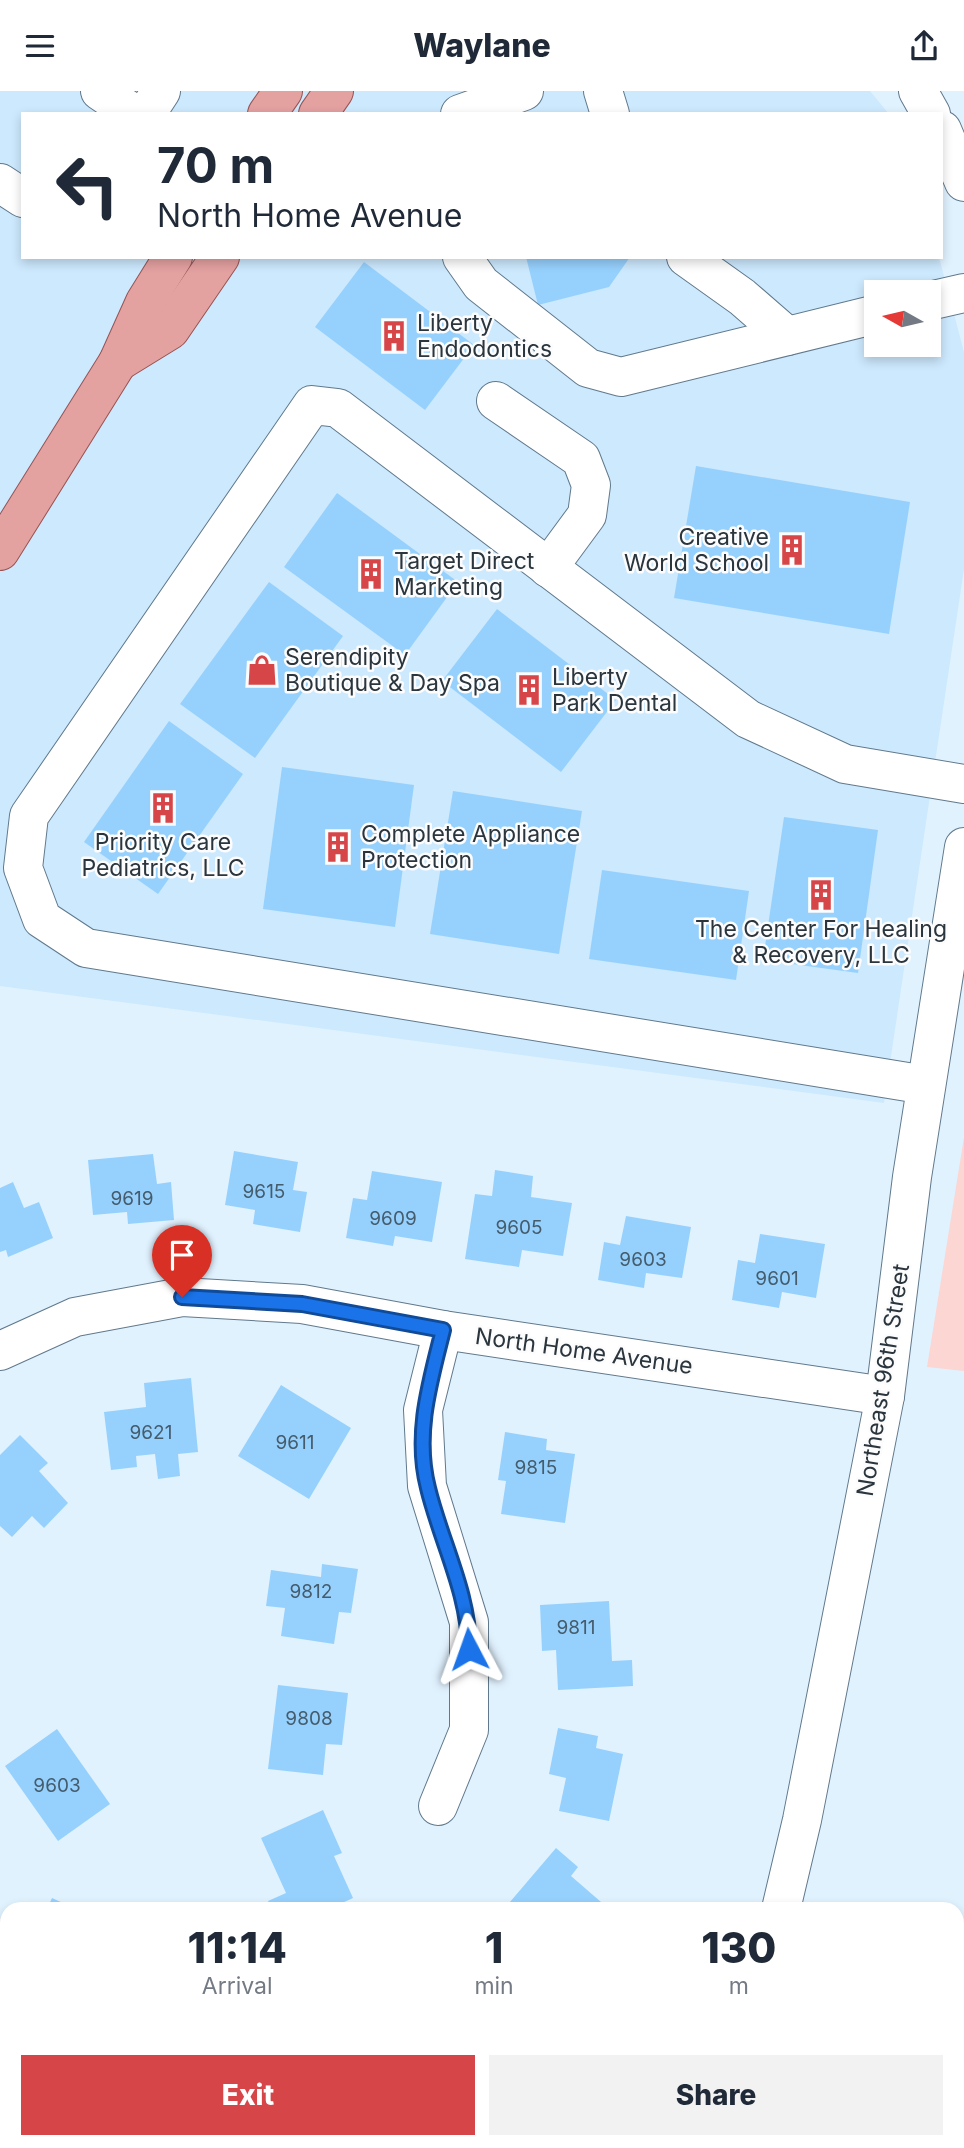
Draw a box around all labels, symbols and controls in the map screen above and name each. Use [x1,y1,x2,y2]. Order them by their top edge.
text: Waylane [413,26,551,65]
icon: menu [21,27,59,65]
icon: share [905,27,943,65]
text: 70 m [157,136,274,195]
icon: left [42,140,133,231]
text: North Home Avenue [157,196,462,235]
north arrow [864,280,942,357]
map controls [864,280,941,357]
place label: Liberty Endodontics [417,309,552,363]
building icon: Liberty Endodontics [377,319,411,353]
place label: Creative World School [624,523,769,577]
building icon: Creative World School [775,533,809,567]
place label: Target Direct Marketing [394,547,535,601]
building icon: Target Direct Marketing [354,557,388,591]
place label: Serendipity Boutique & Day Spa [285,643,500,697]
shop icon: Serendipity Boutique & Day Spa [245,653,279,687]
place label: Liberty Park Dental [552,663,677,717]
building icon: Liberty Park Dental [512,673,546,707]
building icon: Priority Care Pediatrics, LLC [146,791,180,825]
place label: Complete Appliance Protection [361,820,580,874]
place label: Priority Care Pediatrics, LLC [81,828,245,882]
building icon: Complete Appliance Protection [321,830,355,864]
building icon: The Center For Healing & Recovery, LLC [804,878,838,912]
place label: The Center For Healing & Recovery, LLC [695,915,947,969]
house number: 9615 [243,1180,285,1203]
house number: 9619 [110,1187,154,1210]
house number: 9609 [369,1207,417,1230]
house number: 9605 [495,1216,543,1239]
pin [152,1225,212,1297]
icon: arrive [163,1236,201,1274]
house number: 9603 [619,1248,667,1271]
street label: Northeast 96th Street [851,1261,915,1498]
house number: 9601 [755,1267,799,1290]
street label: North Home Avenue [473,1322,695,1380]
house number: 9621 [130,1421,172,1444]
house number: 9611 [275,1431,315,1454]
house number: 9815 [515,1456,557,1479]
house number: 9812 [290,1580,332,1603]
position arrow [432,1612,506,1686]
house number: 9811 [557,1616,596,1639]
house number: 9808 [285,1707,333,1730]
house number: 9603 [33,1774,81,1797]
text: 11:14 [188,1922,287,1973]
text: 1 [485,1922,503,1973]
text: 130 [701,1922,776,1973]
text: Arrival [202,1972,273,2000]
text: min [474,1972,514,2000]
text: m [729,1972,749,2000]
button: Exit [21,2055,475,2135]
button: Share [489,2055,943,2135]

